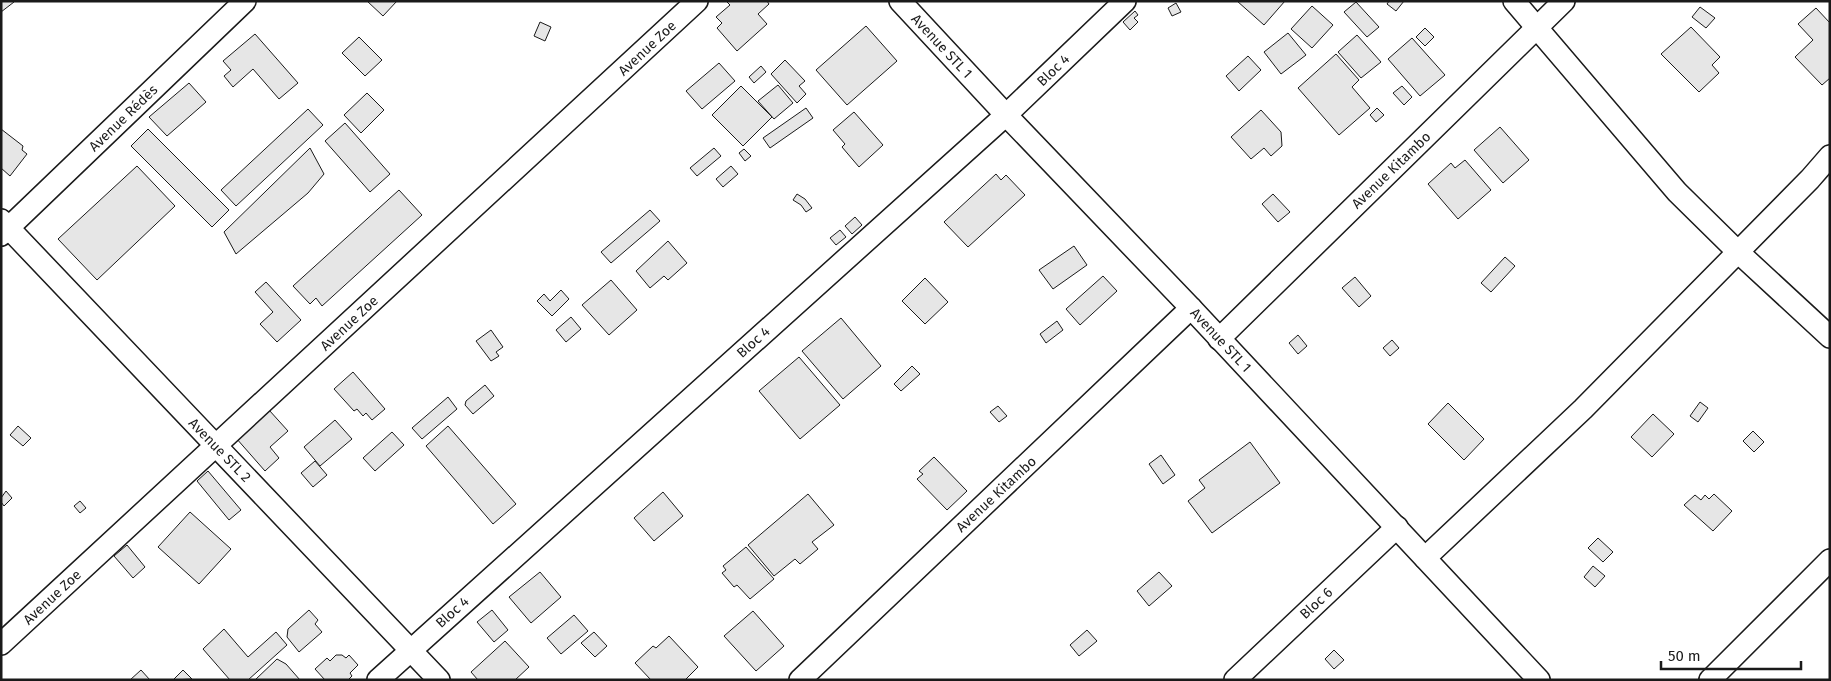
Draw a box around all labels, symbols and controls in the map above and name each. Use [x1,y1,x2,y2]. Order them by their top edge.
street label: Avenue STL 1 [908,11,976,82]
street label: Avenue Zoe [615,17,680,79]
street label: Bloc 4 [1034,50,1074,90]
street label: Avenue Rédès [86,81,161,155]
street label: Avenue Kitambo [1348,128,1434,212]
street label: Avenue Zoe [317,292,382,354]
street label: Avenue STL 1 [1187,305,1255,376]
street label: Bloc 4 [733,323,774,362]
street label: Avenue STL 2 [185,415,254,486]
street label: Avenue Kitambo [953,453,1040,536]
street label: Avenue Zoe [20,566,85,628]
street label: Bloc 6 [1296,584,1336,623]
street label: Bloc 4 [432,593,473,632]
scale bar [1661,638,1801,670]
text: 50 m [1668,647,1701,665]

